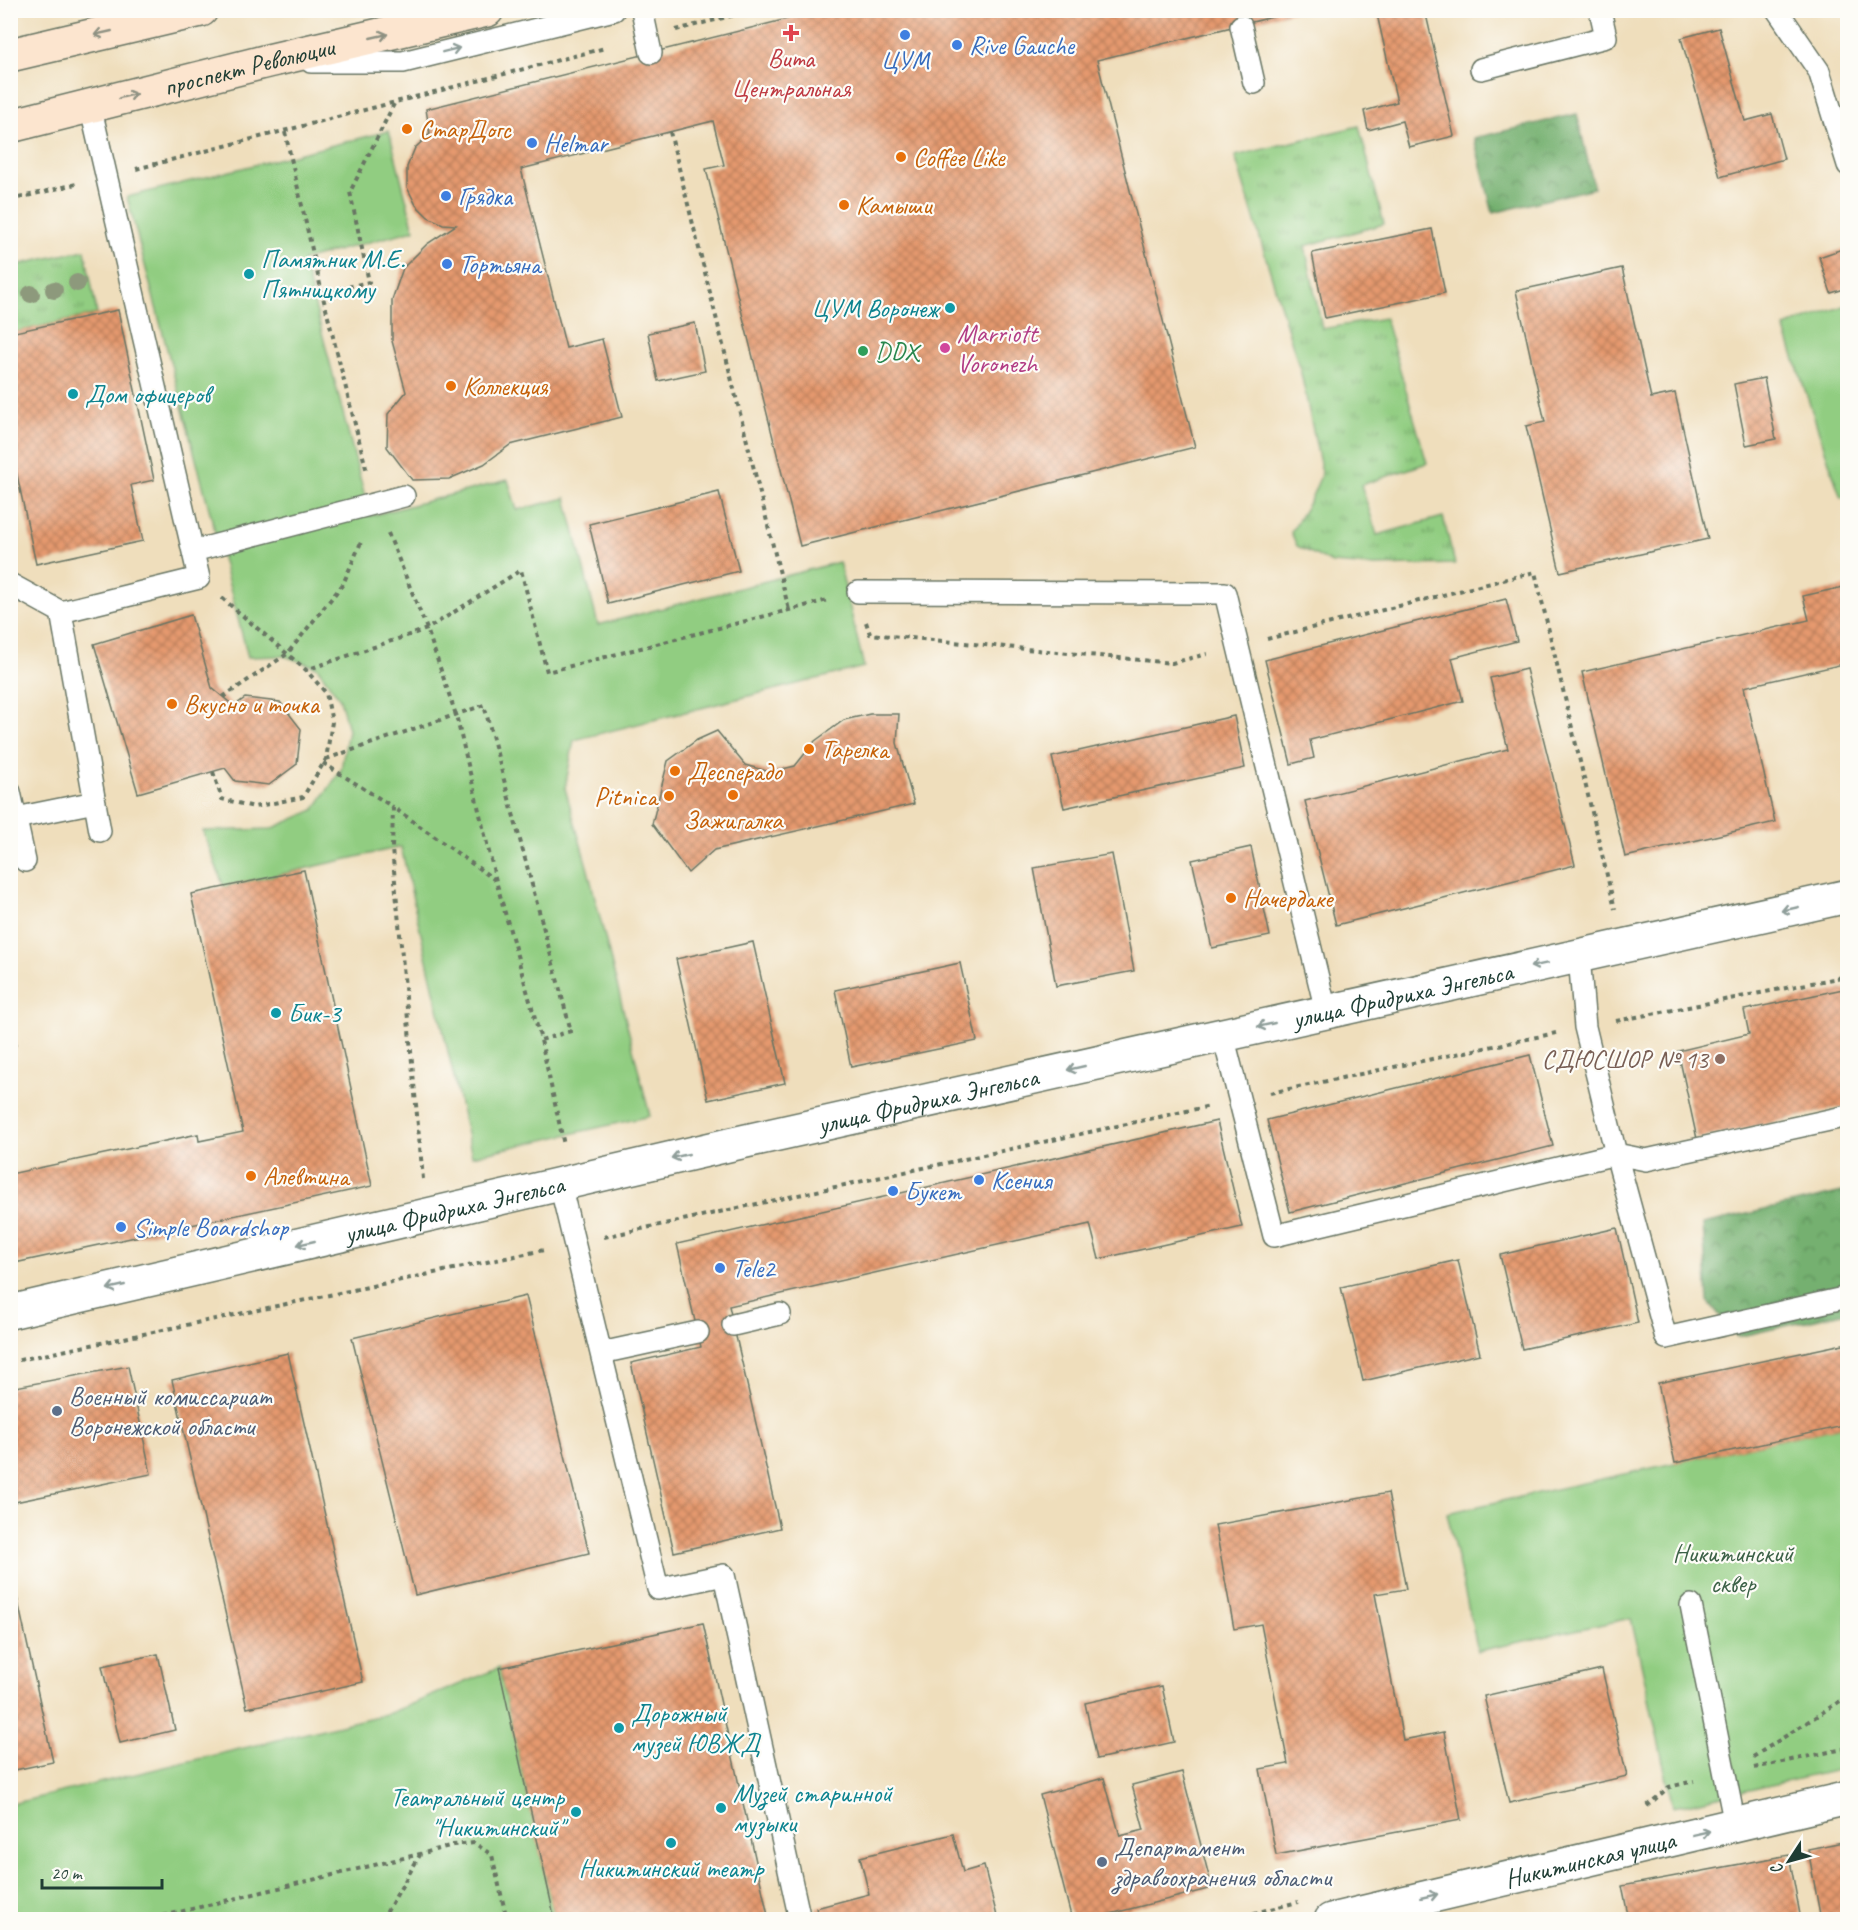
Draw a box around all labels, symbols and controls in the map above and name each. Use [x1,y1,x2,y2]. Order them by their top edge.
marker: Вита Центральная [784,26,798,40]
one-way arrow [94,28,113,40]
marker: ЦУМ [898,28,912,42]
street label: проспект Революции [160,29,338,103]
one-way arrow [369,29,388,41]
place label: Rive Gauche [969,29,1076,62]
marker: Rive Gauche [950,38,964,52]
place label: Вита Центральная [731,42,852,105]
one-way arrow [442,44,461,56]
place label: ЦУМ [881,44,932,77]
one-way arrow [119,89,138,101]
place label: СтарДогс [419,113,513,146]
marker: СтарДогс [400,122,414,136]
place label: Helmar [544,127,610,160]
marker: Helmar [525,136,539,150]
place label: Coffee Like [913,141,1006,174]
marker: Coffee Like [894,150,908,164]
place label: Грядка [458,180,514,213]
marker: Грядка [439,189,453,203]
place label: Камыши [856,189,933,222]
marker: Камыши [837,198,851,212]
place label: Памятник М.Е. Пятницкому [261,243,406,306]
place label: Тортьяна [459,248,543,281]
marker: Тортьяна [440,257,454,271]
marker: Памятник М.Е. Пятницкому [242,267,256,281]
place label: ЦУМ Воронеж [811,292,941,325]
marker: ЦУМ Воронеж [943,301,957,315]
place label: Marriott Voronezh [957,317,1039,380]
place label: DDX [875,335,923,368]
marker: Marriott Voronezh [938,341,952,355]
marker: DDX [856,344,870,358]
place label: Коллекция [463,370,549,403]
place label: Дом офицеров [85,378,215,411]
marker: Коллекция [444,379,458,393]
marker: Дом офицеров [66,387,80,401]
place label: Вкусно и точка [184,688,321,721]
marker: Вкусно и точка [165,697,179,711]
place label: Тарелка [821,733,890,766]
marker: Тарелка [802,742,816,756]
place label: Десперадо [687,755,783,788]
marker: Десперадо [668,764,682,778]
place label: Pitnica [594,780,659,813]
marker: Зажигалка [726,788,740,802]
marker: Pitnica [662,789,676,803]
place label: Зажигалка [684,804,784,837]
place label: Начердаке [1243,882,1335,915]
marker: Начердаке [1224,891,1238,905]
one-way arrow [1781,903,1800,915]
street label: улица Фридриха Энгельса [1287,954,1517,1036]
one-way arrow [1529,959,1548,971]
place label: Бик-3 [288,997,343,1030]
marker: Бик-3 [269,1006,283,1020]
one-way arrow [1257,1020,1276,1031]
place label: СДЮСШОР № 13 [1542,1043,1710,1076]
marker: СДЮСШОР № 13 [1713,1052,1727,1066]
street label: улица Фридриха Энгельса [813,1060,1043,1141]
one-way arrow [1067,1062,1086,1074]
one-way arrow [671,1151,690,1163]
place label: Алевтина [263,1160,351,1193]
place label: Ксения [991,1164,1054,1197]
street label: улица Фридриха Энгельса [339,1167,569,1251]
marker: Алевтина [244,1169,258,1183]
marker: Ксения [972,1173,986,1187]
place label: Букет [905,1175,963,1208]
marker: Букет [886,1184,900,1198]
place label: Simple Boardshop [133,1211,290,1244]
marker: Simple Boardshop [114,1220,128,1234]
one-way arrow [297,1238,316,1249]
place label: Tele2 [732,1252,777,1285]
marker: Tele2 [713,1261,727,1275]
one-way arrow [107,1282,126,1294]
place label: Военный комиссариат Воронежской области [69,1380,273,1443]
marker: Военный комиссариат Воронежской области [50,1404,64,1418]
park label: Никитинский сквер [1673,1537,1795,1600]
place label: Дорожный музей ЮВЖД [631,1697,761,1760]
marker: Дорожный музей ЮВЖД [612,1721,626,1735]
place label: Музей старинной музыки [733,1777,894,1840]
place label: Театральный центр "Никитинский" [390,1781,569,1844]
marker: Музей старинной музыки [714,1801,728,1815]
marker: Театральный центр "Никитинский" [569,1805,583,1819]
street label: Никитинская улица [1501,1823,1680,1895]
one-way arrow [1691,1826,1710,1838]
place label: Департамент здравоохранения области [1111,1831,1333,1895]
north arrow [1759,1831,1819,1891]
marker: Никитинский театр [664,1836,678,1850]
scale bar [42,1852,162,1890]
place label: Никитинский театр [579,1852,765,1885]
marker: Департамент здравоохранения области [1095,1855,1109,1869]
text: С [1766,1858,1788,1878]
text: 20 m [51,1862,84,1884]
one-way arrow [1419,1890,1438,1902]

